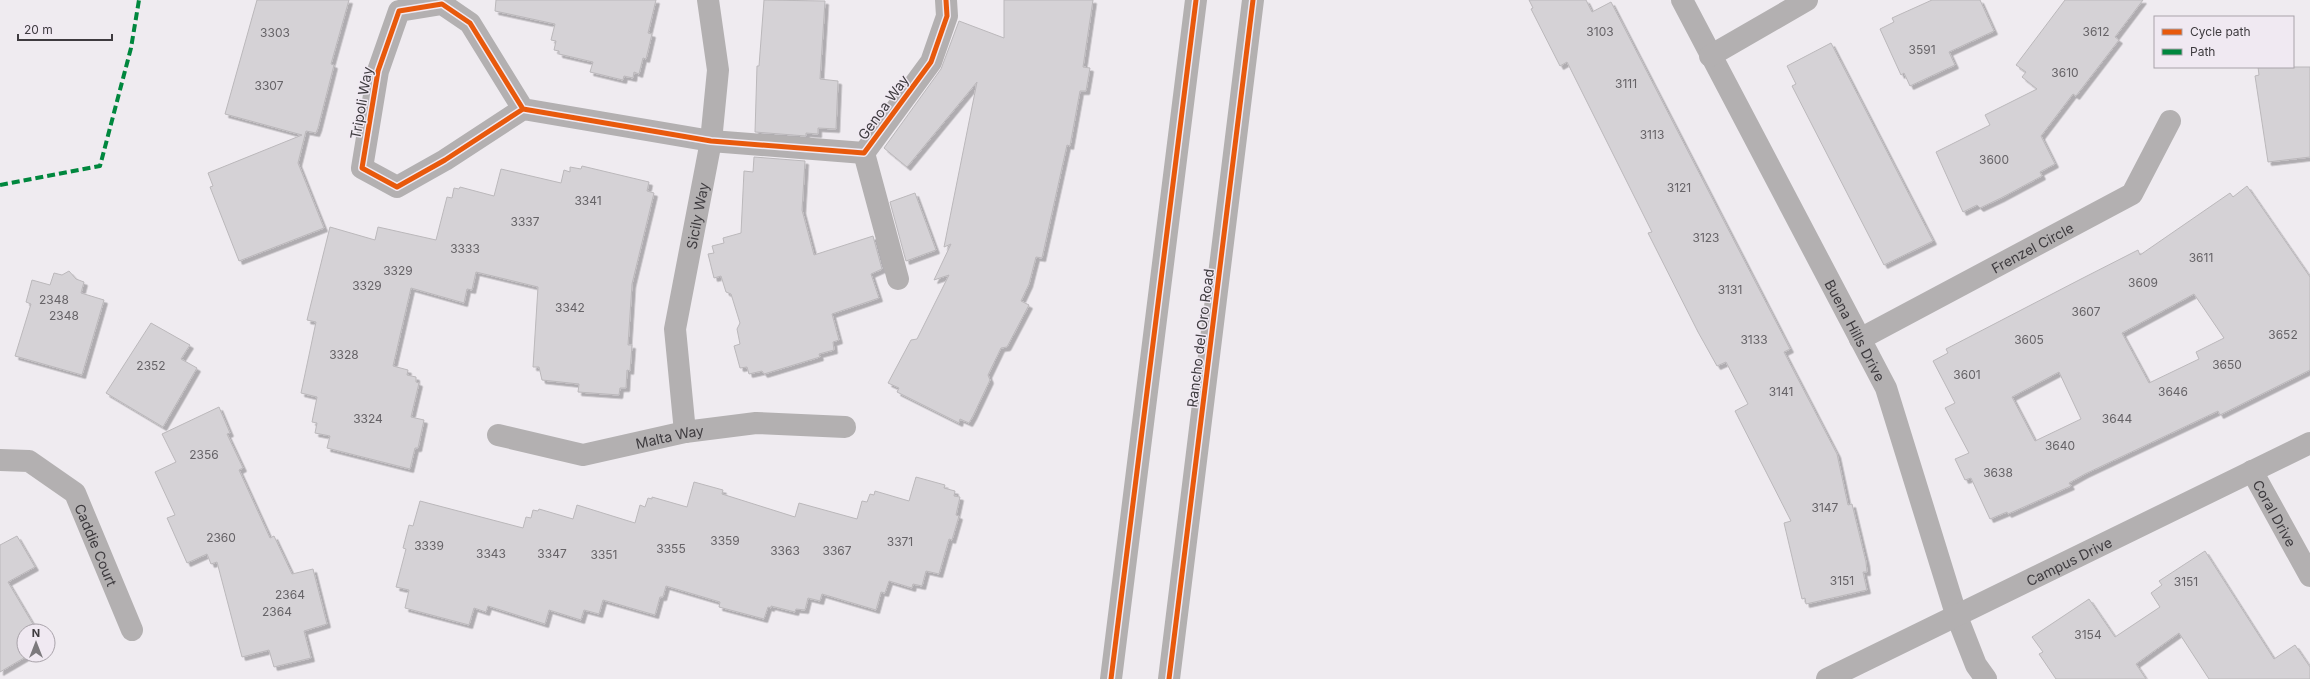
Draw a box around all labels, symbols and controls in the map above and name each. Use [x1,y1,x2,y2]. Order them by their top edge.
scale bar [18,16,112,42]
legend [2154,16,2294,68]
text: 20 m [24,22,53,37]
house number: 3103 [1586,24,1614,39]
house number: 3612 [2082,24,2110,39]
text: Cycle path [2190,24,2251,39]
house number: 3303 [260,25,290,40]
house number: 3591 [1908,42,1936,57]
text: Path [2190,44,2215,59]
street label: Tripoli Way [346,65,376,141]
house number: 3610 [2051,65,2079,80]
street label: Genoa Way [854,71,912,143]
house number: 3111 [1615,76,1637,91]
house number: 3307 [255,78,284,93]
house number: 3113 [1640,127,1664,142]
house number: 3600 [1979,152,2009,167]
house number: 3121 [1667,180,1691,195]
street label: Sicily Way [682,181,711,250]
house number: 3341 [574,193,602,208]
house number: 3337 [510,214,540,229]
street label: Frenzel Circle [1988,218,2076,276]
house number: 3123 [1692,230,1720,245]
house number: 3333 [450,241,480,256]
house number: 3611 [2189,250,2213,265]
house number: 3329 [383,263,413,278]
street label: Rancho del Oro Road [1183,268,1217,408]
house number: 3609 [2128,275,2158,290]
street label: Buena Hills Drive [1822,276,1889,384]
house number: 3329 [352,278,382,293]
house number: 3131 [1718,282,1742,297]
house number: 2348 [39,292,69,307]
house number: 3342 [555,300,585,315]
house number: 3607 [2072,304,2101,319]
house number: 2348 [49,308,79,323]
house number: 3652 [2268,327,2298,342]
house number: 3133 [1740,332,1768,347]
house number: 3605 [2014,332,2044,347]
house number: 3328 [329,347,359,362]
house number: 3650 [2212,357,2242,372]
house number: 2352 [136,358,166,373]
house number: 3601 [1953,367,1981,382]
house number: 3141 [1769,384,1793,399]
house number: 3646 [2158,384,2188,399]
house number: 3324 [353,411,383,426]
house number: 3644 [2102,411,2132,426]
street label: Malta Way [634,421,705,451]
house number: 3640 [2045,438,2075,453]
house number: 2356 [189,447,219,462]
house number: 3638 [1983,465,2013,480]
street label: Coral Drive [2250,477,2301,549]
house number: 3147 [1812,500,1839,515]
street label: Caddie Court [72,501,121,589]
house number: 2360 [206,530,236,545]
house number: 3359 [710,533,740,548]
street label: Campus Drive [2023,533,2114,589]
house number: 3371 [887,534,913,549]
house number: 3339 [414,538,444,553]
house number: 3355 [656,541,686,556]
house number: 3363 [770,543,800,558]
house number: 3367 [822,543,852,558]
house number: 3343 [476,546,506,561]
house number: 3347 [537,546,567,561]
house number: 3351 [591,547,618,562]
house number: 3151 [1830,573,1854,588]
house number: 3151 [2174,574,2198,589]
house number: 2364 [275,587,305,602]
house number: 2364 [262,604,292,619]
north arrow [16,623,56,663]
text: N [32,626,40,640]
house number: 3154 [2074,627,2102,642]

